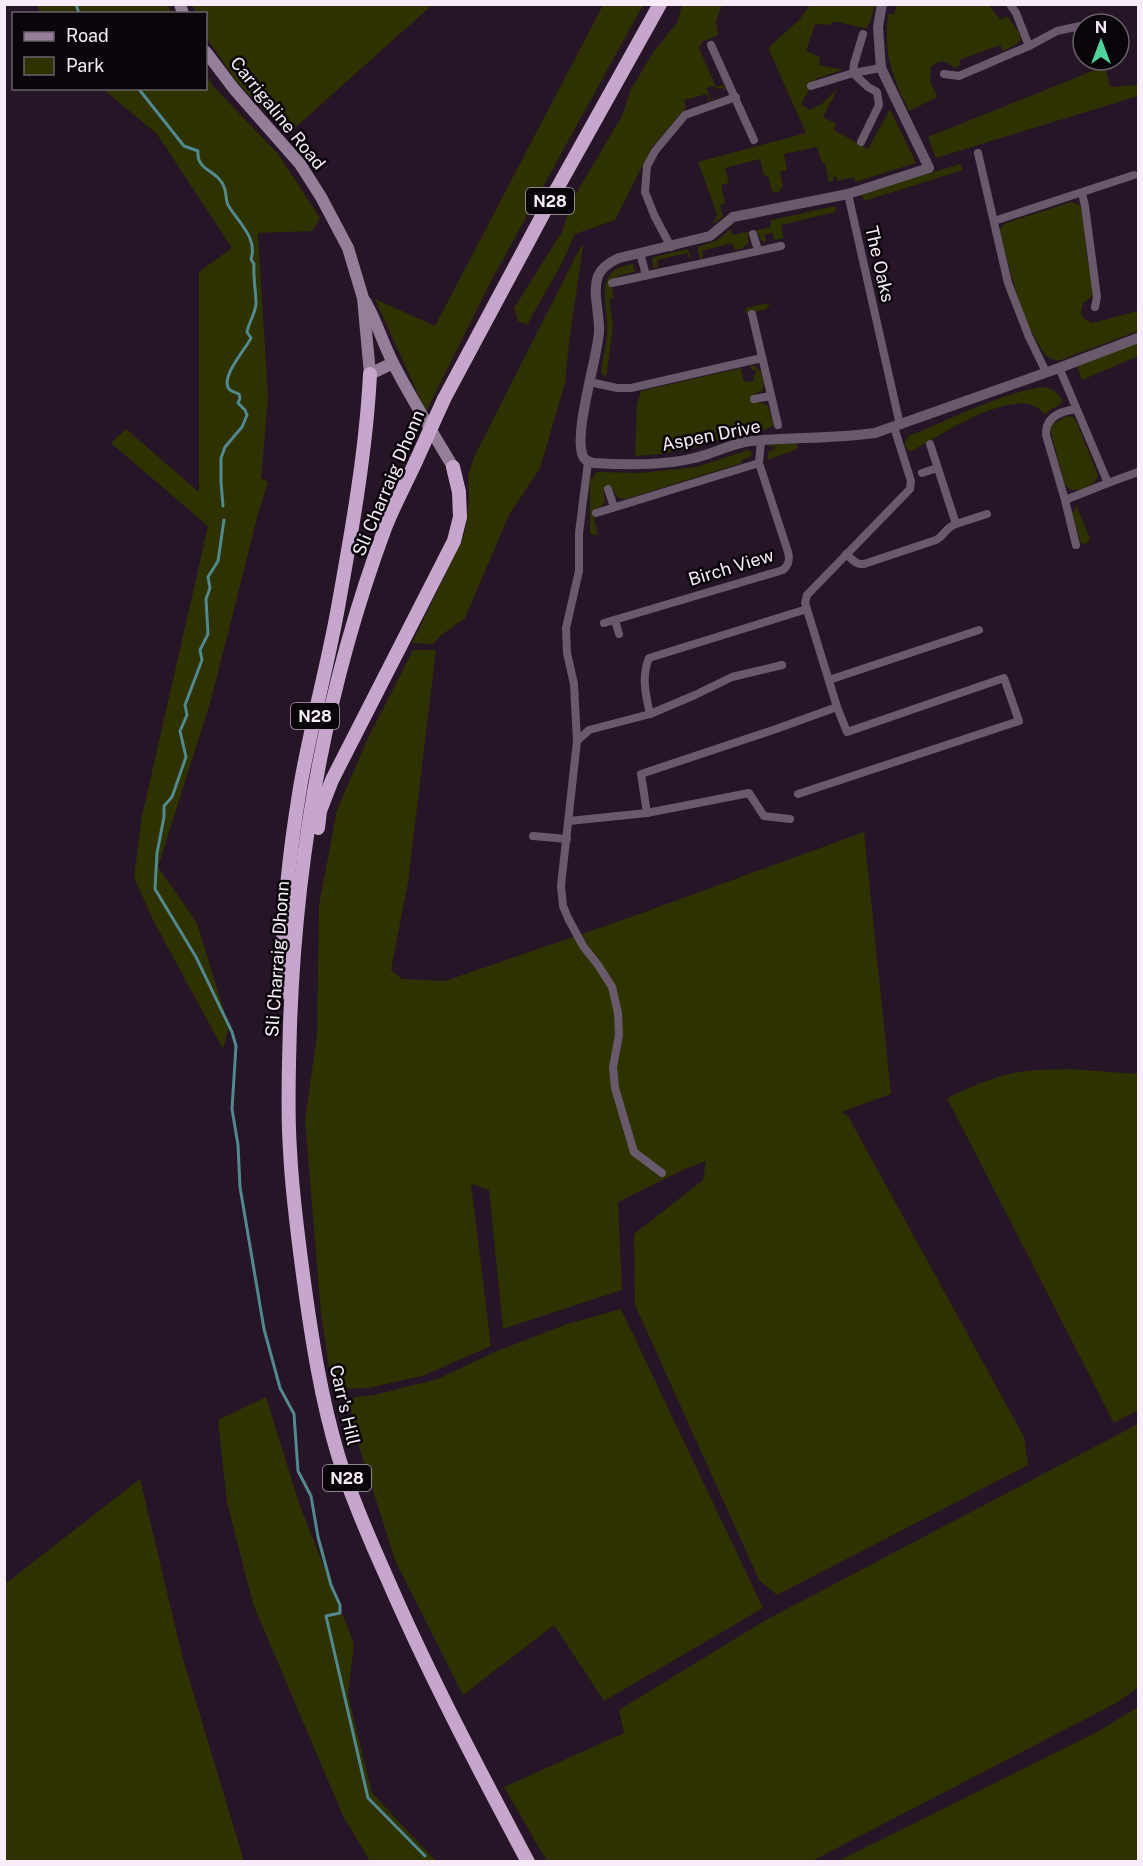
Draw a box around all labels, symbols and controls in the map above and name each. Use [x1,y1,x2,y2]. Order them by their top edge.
legend [12,12,207,90]
north arrow [1071,12,1131,72]
text: N [1095,18,1107,37]
text: Road [66,25,109,46]
street label: Carrigaline Road [226,52,330,174]
text: Park [66,55,104,76]
road number: N28 [526,188,574,214]
street label: The Oaks [861,224,899,304]
street label: Sli Charraig Dhonn [348,407,428,559]
street label: Aspen Drive [660,415,762,455]
street label: Birch View [686,544,776,590]
road number: N28 [291,703,339,729]
street label: Sli Charraig Dhonn [261,880,293,1038]
street label: Carr's Hill [326,1363,364,1447]
road number: N28 [323,1465,371,1491]

